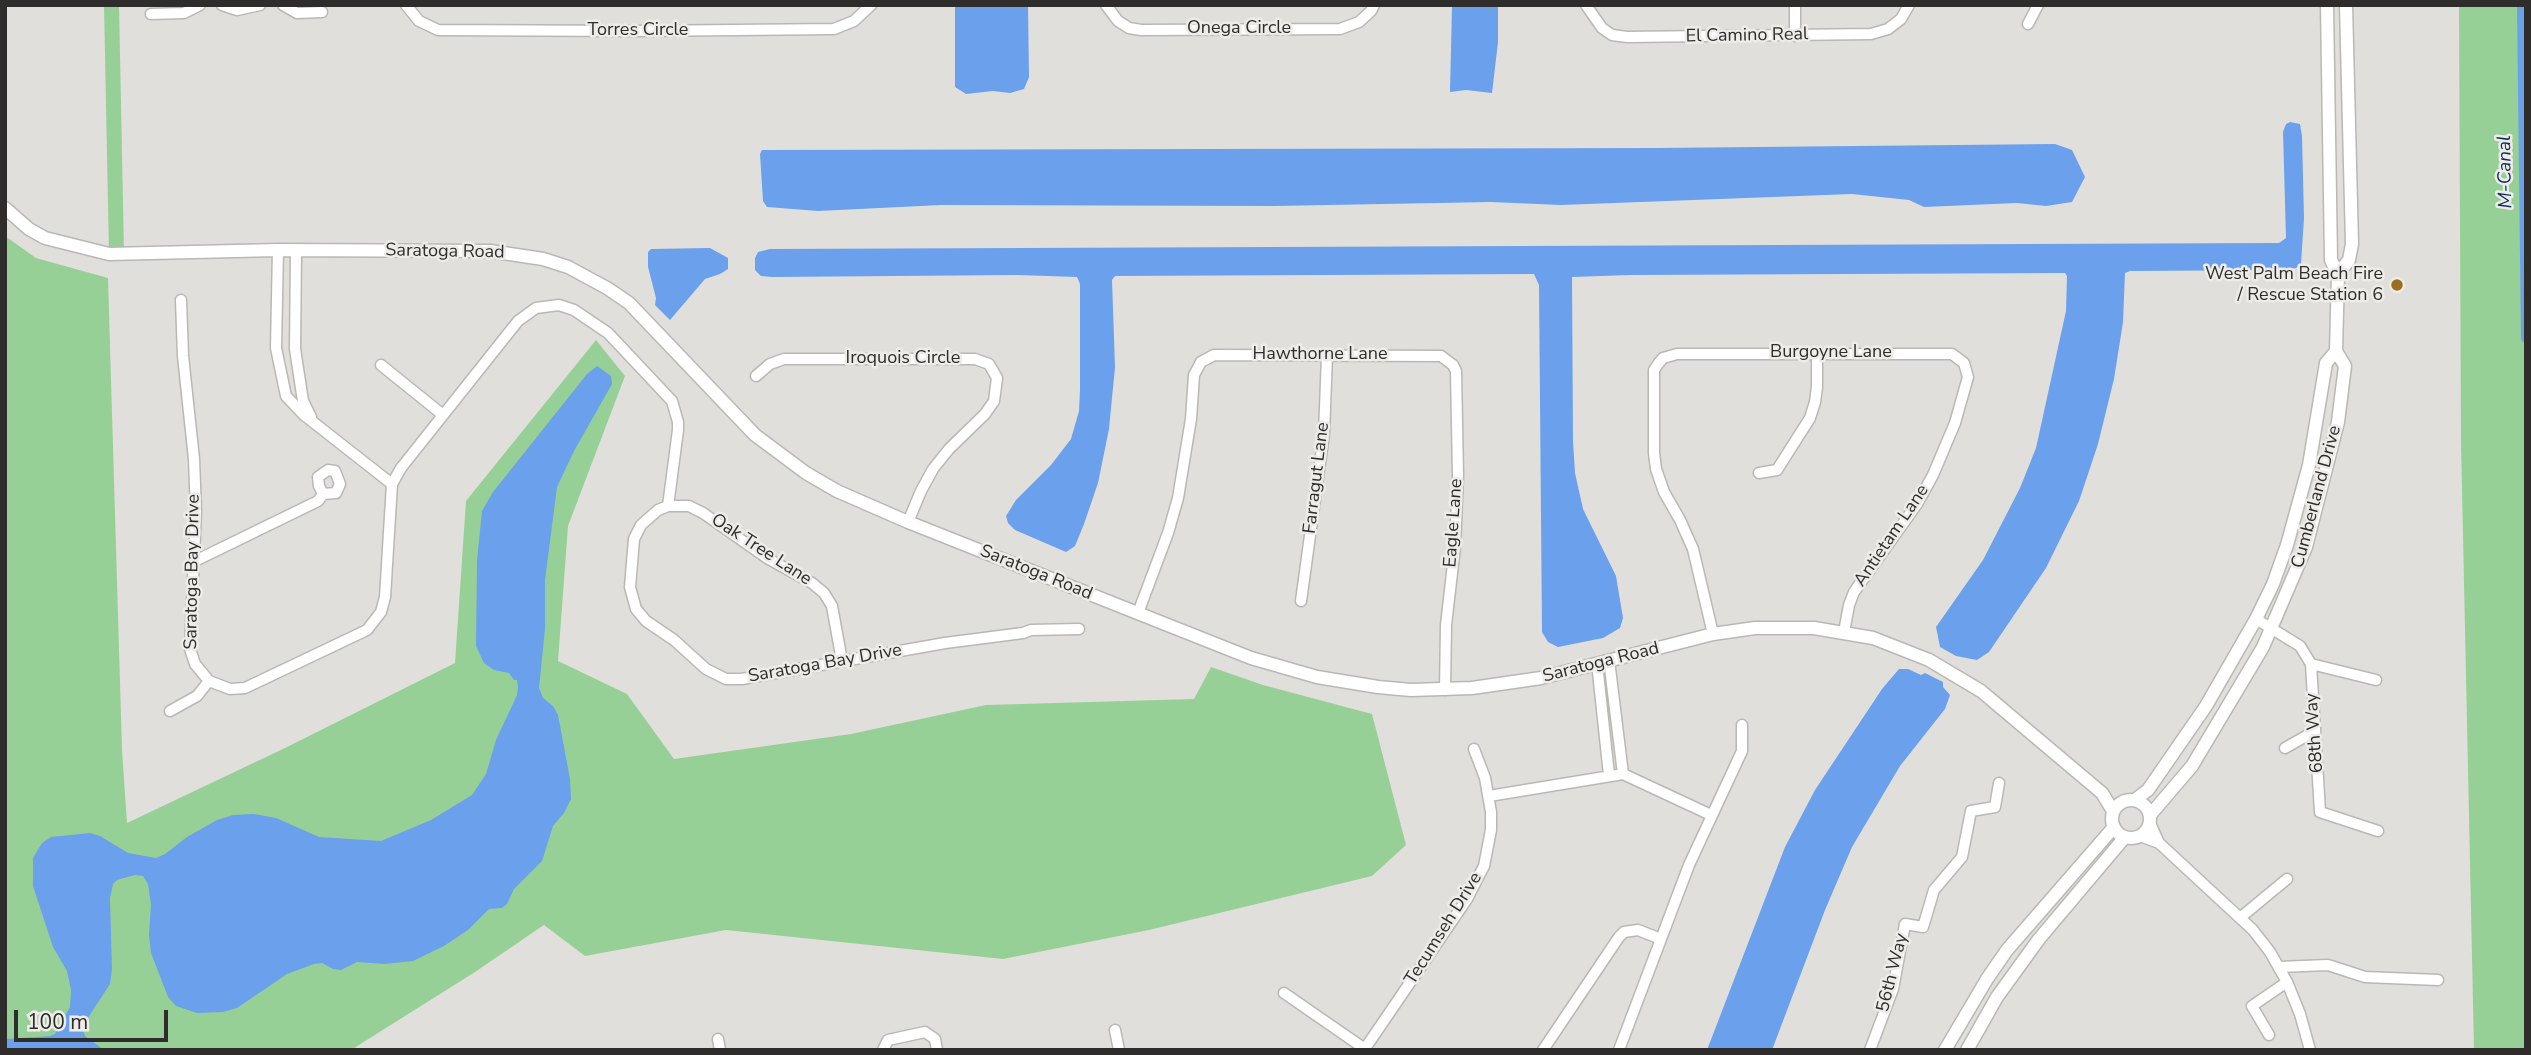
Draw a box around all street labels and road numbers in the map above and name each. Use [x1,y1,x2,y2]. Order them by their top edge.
street label: Onega Circle [1187,18,1291,40]
street label: Torres Circle [588,20,688,42]
street label: El Camino Real [1686,24,1808,48]
street label: Saratoga Road [385,240,505,264]
street label: Burgoyne Lane [1770,342,1892,364]
street label: Hawthorne Lane [1253,344,1387,366]
street label: Iroquois Circle [846,348,960,370]
street label: Farragut Lane [1299,421,1335,535]
street label: Cumberland Drive [2288,423,2346,571]
street label: Eagle Lane [1440,478,1468,568]
street label: Antietam Lane [1850,481,1934,591]
street label: Saratoga Bay Drive [181,494,205,650]
street label: Oak Tree Lane [707,509,815,591]
street label: Saratoga Road [977,541,1095,605]
street label: Saratoga Road [1541,638,1661,688]
street label: Saratoga Bay Drive [746,640,904,688]
street label: 68th Way [2301,692,2329,774]
street label: Tecumseh Drive [1401,869,1487,989]
street label: 56th Way [1873,931,1913,1015]

